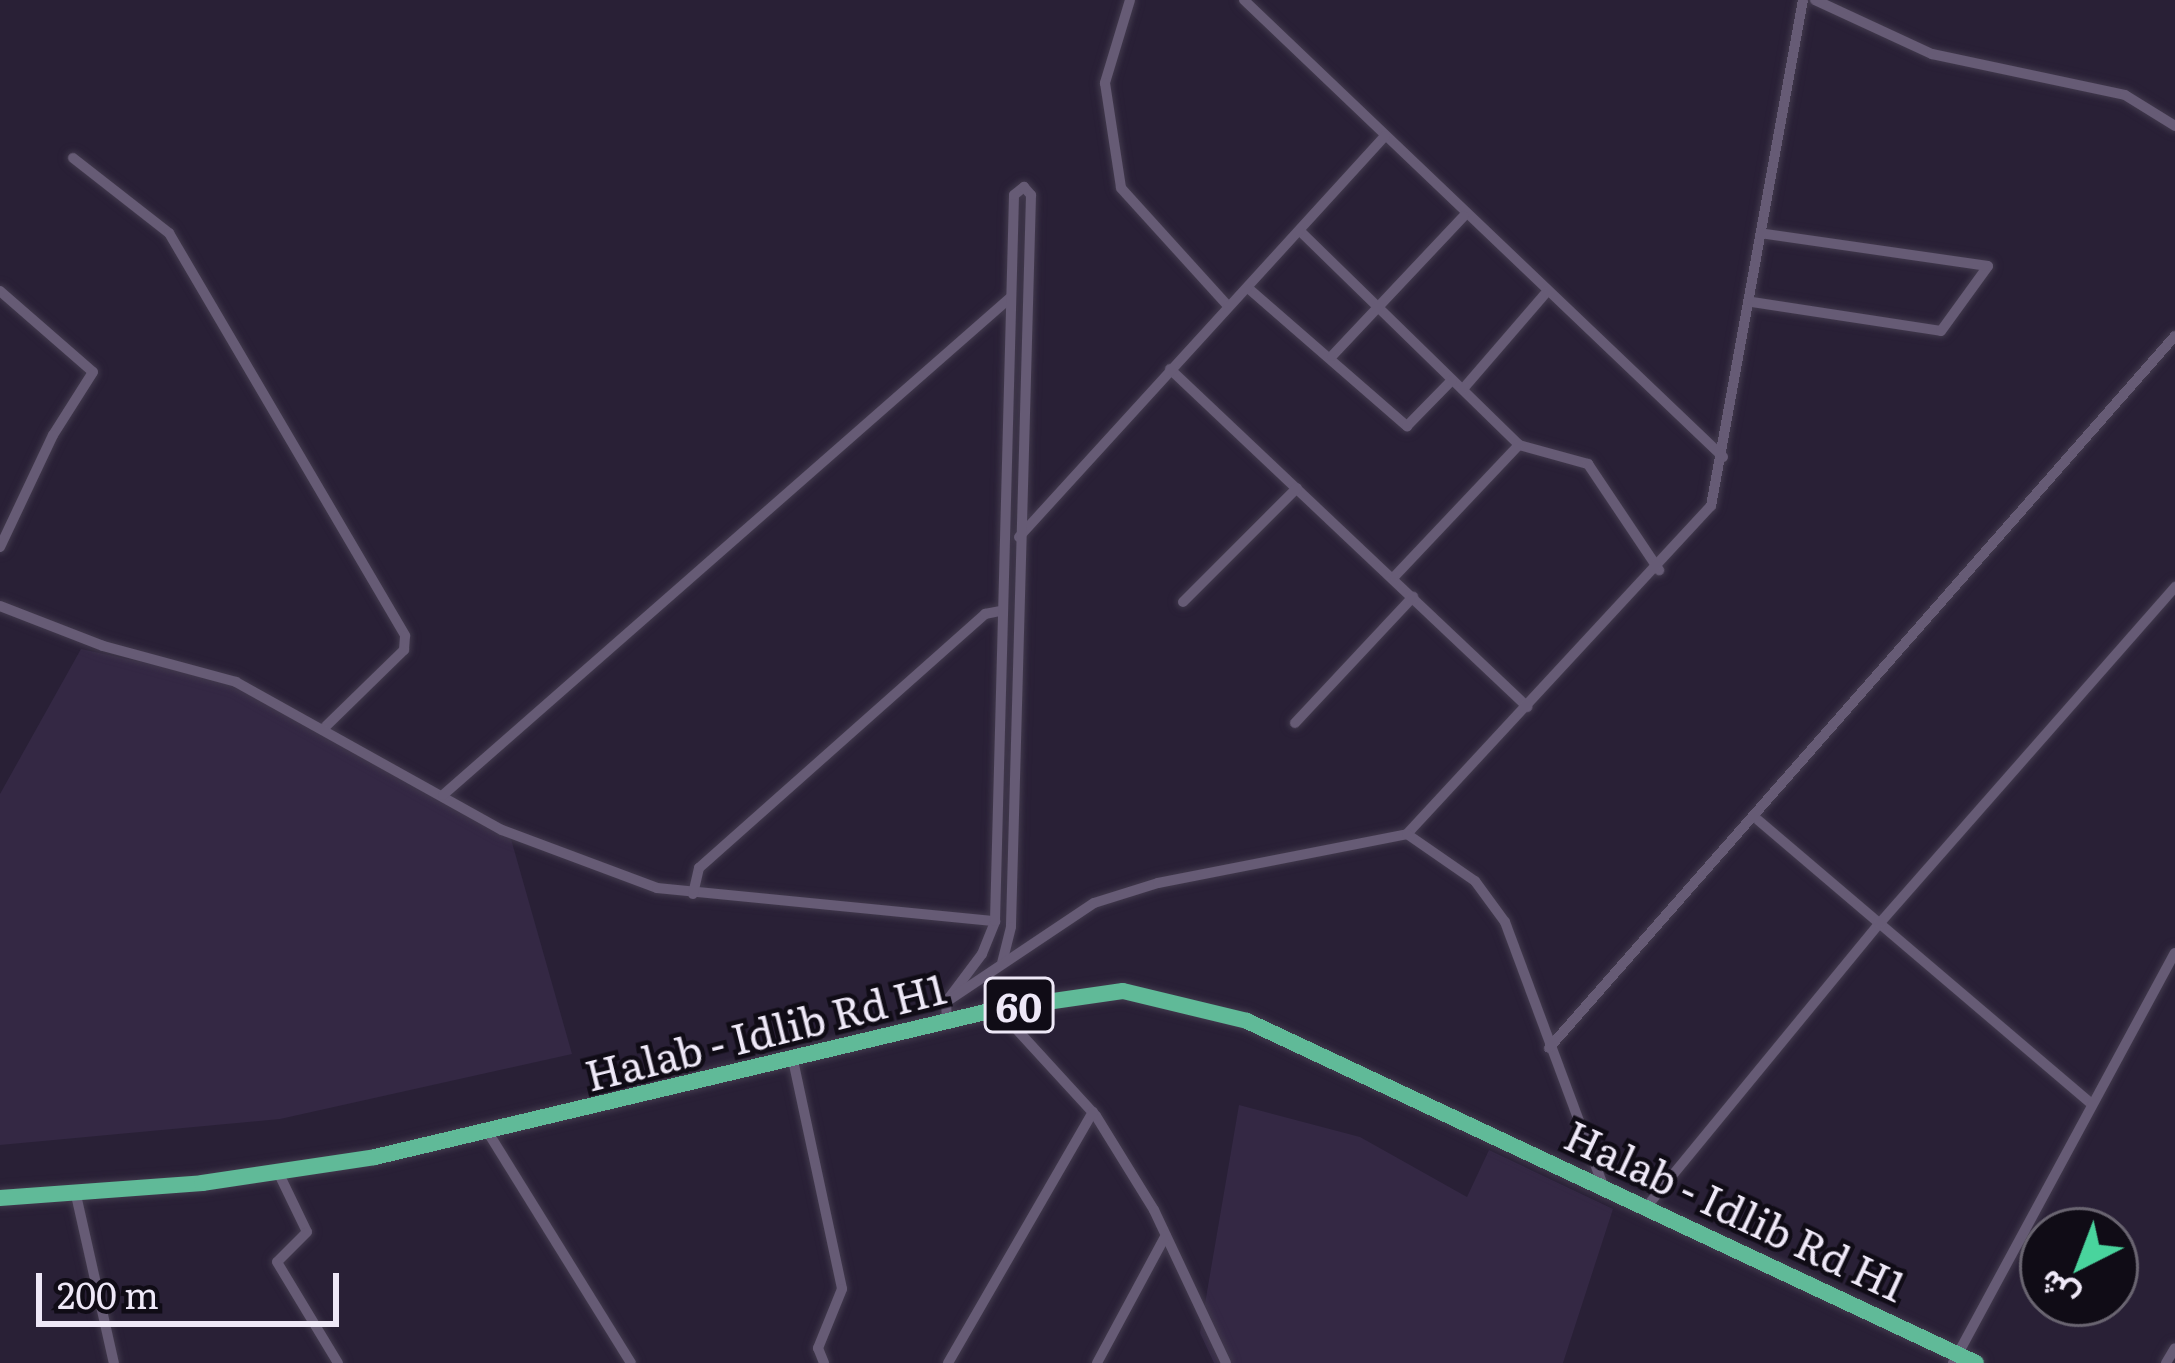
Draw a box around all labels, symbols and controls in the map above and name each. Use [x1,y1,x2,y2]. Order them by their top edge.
street label: Halab - Idlib Rd H1 [580,961,950,1099]
road number: 60 [983,972,1055,1038]
street label: Halab - Idlib Rd H1 [1558,1108,1914,1310]
north arrow [2019,1207,2139,1327]
scale bar [42,1249,345,1323]
text: ش [2025,1260,2088,1323]
text: 200 m [57,1267,159,1320]

